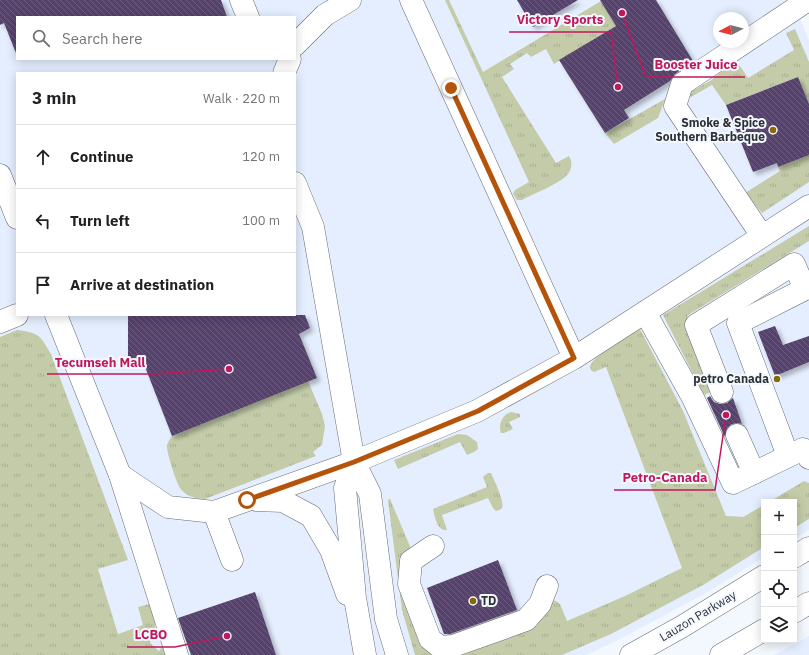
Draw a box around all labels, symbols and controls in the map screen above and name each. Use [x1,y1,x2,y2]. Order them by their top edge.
callout: Victory Sports [509,7,611,32]
text: Victory Sports [517,11,604,28]
north arrow [713,12,749,48]
search box [16,16,296,60]
icon: search [30,27,52,49]
text: Search here [62,29,142,48]
callout: Booster Juice [646,52,745,77]
text: Booster Juice [654,56,738,73]
route end [442,79,460,97]
text: 3 min [32,87,76,109]
text: Walk · 220 m [203,90,280,107]
place label: Smoke & Spice Southern Barbeque [655,115,765,144]
marker: Smoke & Spice Southern Barbeque [768,125,778,135]
icon: ahead [32,146,54,168]
text: Continue [70,147,134,166]
text: 120 m [242,148,280,165]
icon: left [32,210,54,232]
text: Turn left [70,211,130,230]
text: 100 m [242,212,280,229]
icon: arrive [32,274,54,296]
text: Arrive at destination [70,275,214,294]
callout: Tecumseh Mall [47,349,153,374]
text: Tecumseh Mall [55,354,145,371]
place label: petro Canada [693,371,769,386]
marker: petro Canada [772,374,782,384]
callout: Petro-Canada [614,465,715,490]
text: Petro-Canada [623,469,707,486]
route start [238,491,256,509]
map controls [761,499,797,643]
button: + [761,499,797,535]
button: − [761,535,797,571]
button: locate [761,571,797,607]
street label: Lauzon Parkway [657,587,739,644]
place label: TD [481,593,496,608]
marker: TD [468,596,478,606]
button: layers [761,607,797,643]
callout: LCBO [127,622,175,647]
text: LCBO [135,626,167,643]

